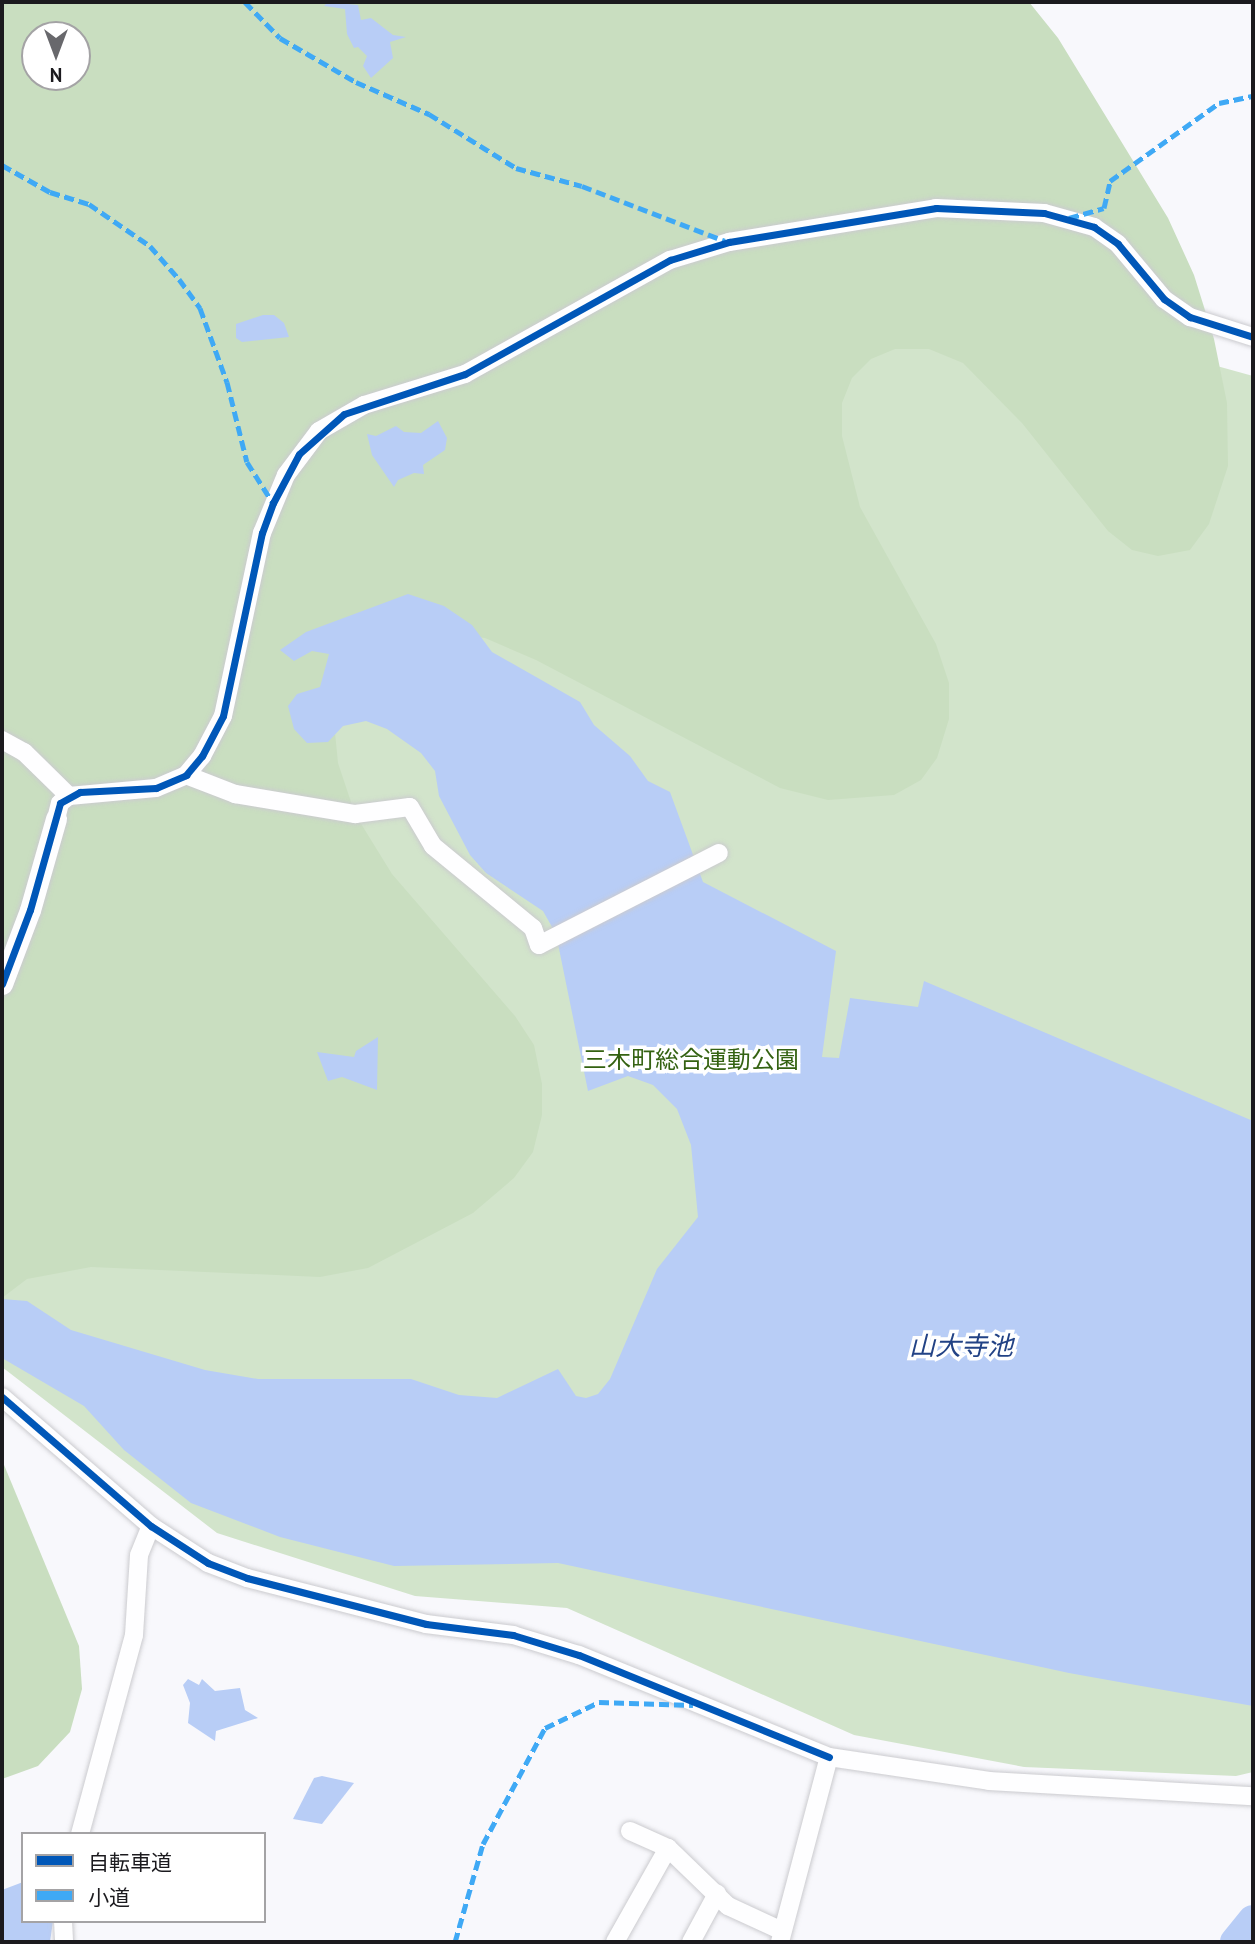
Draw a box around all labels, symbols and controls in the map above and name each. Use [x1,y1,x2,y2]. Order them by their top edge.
north arrow [21,21,91,91]
text: N [50,63,62,87]
park label: 三木町総合運動公園 [583,1046,799,1074]
water label: 山大寺池 [909,1330,1013,1362]
legend [21,1832,266,1923]
text: 自転車道 [88,1849,172,1876]
text: 小道 [88,1884,130,1911]

